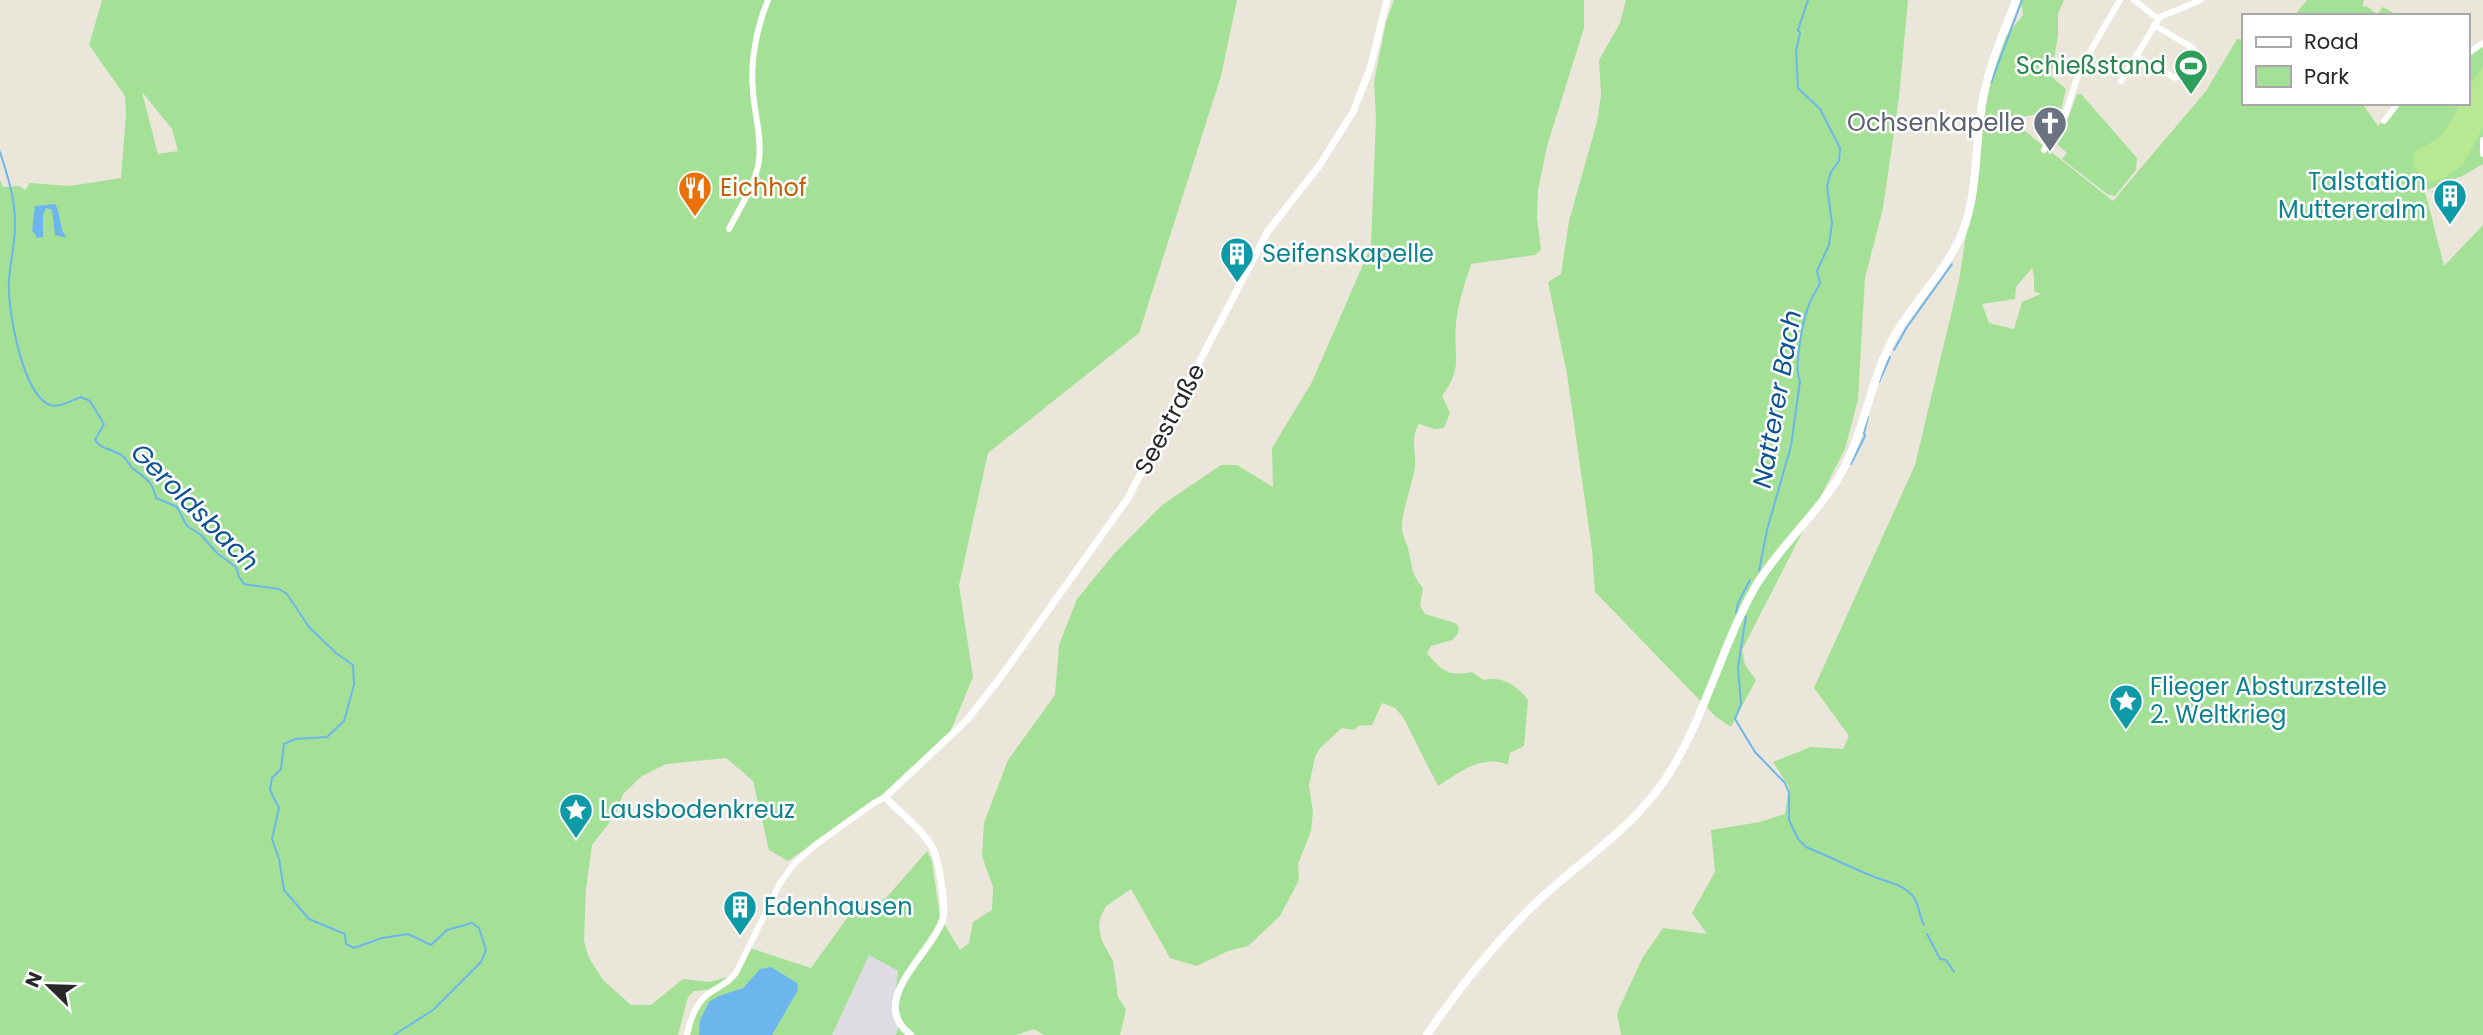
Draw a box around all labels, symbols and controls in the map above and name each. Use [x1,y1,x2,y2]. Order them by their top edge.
legend [2242,14,2469,105]
text: Road [2304,27,2359,56]
sports icon: Schießstand [2172,47,2210,96]
place label: Schießstand [2016,49,2166,82]
text: Park [2304,62,2349,91]
church icon: Ochsenkapelle [2031,104,2069,153]
place label: Ochsenkapelle [1847,106,2025,139]
place label: Talstation Muttereralm [2278,165,2426,226]
restaurant icon: Eichhof [676,169,714,218]
place label: Eichhof [720,171,807,204]
building icon: Talstation Muttereralm [2431,177,2469,226]
building icon: Seifenskapelle [1218,235,1256,284]
place label: Seifenskapelle [1262,237,1434,270]
water label: Natterer Bach [1744,307,1810,491]
street label: Seestraße [1126,357,1213,480]
water label: Geroldsbach [123,435,267,579]
place label: Flieger Absturzstelle 2. Weltkrieg [2150,670,2387,731]
place icon: Flieger Absturzstelle 2. Weltkrieg [2107,682,2145,731]
place icon: Lausbodenkreuz [557,791,595,840]
place label: Lausbodenkreuz [600,793,795,826]
building icon: Edenhausen [721,888,759,937]
place label: Edenhausen [764,890,913,923]
north arrow [14,951,84,1021]
text: N [19,968,49,991]

